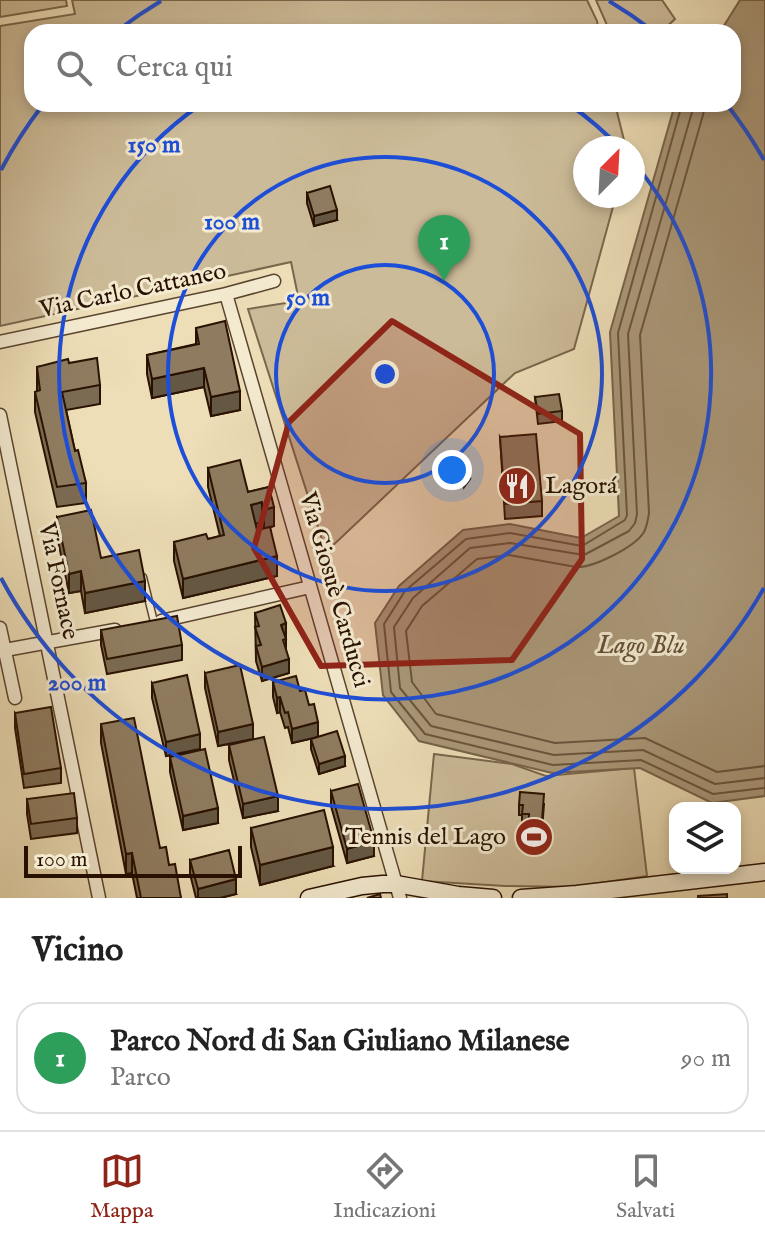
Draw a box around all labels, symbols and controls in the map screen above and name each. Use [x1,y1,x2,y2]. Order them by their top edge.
search box [24,24,741,112]
icon: search [52,46,96,90]
text: Cerca qui [116,49,233,87]
text: 150 m [127,130,181,161]
north arrow [573,136,645,208]
text: 100 m [204,207,261,238]
pin: 1 [418,215,470,281]
street label: Via Carlo Cattaneo [36,256,229,326]
text: 50 m [286,283,331,314]
centre of rings [371,360,399,388]
your location [432,450,472,490]
restaurant icon: Lagorá [496,465,538,507]
place label: Lagorá [545,471,618,502]
street label: Via Giosuè Carducci [291,488,377,691]
street label: Via Fornace [30,519,86,642]
water label: Lago Blu [596,629,685,663]
text: 200 m [48,668,107,699]
map controls [669,802,741,874]
button: layers [669,802,741,874]
sports icon: Tennis del Lago [513,816,555,858]
place label: Tennis del Lago [345,822,506,853]
scale bar [24,842,242,878]
text: 100 m [36,846,88,874]
text: Vicino [32,929,123,972]
text: Parco Nord di San Giuliano Milanese [110,1023,570,1061]
text: 1 [55,1042,65,1075]
text: 90 m [681,1042,731,1075]
text: Parco [110,1061,171,1094]
tab: Mappa [90,1149,153,1225]
tab: Indicazioni [333,1149,436,1225]
tab: Salvati [616,1149,675,1225]

